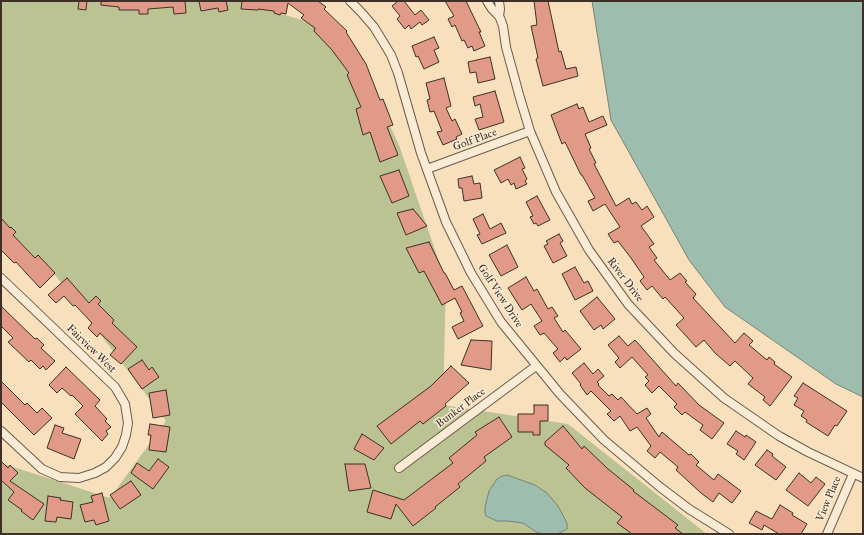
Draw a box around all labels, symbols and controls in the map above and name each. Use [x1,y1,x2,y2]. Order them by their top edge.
street label: Golf Place [451,126,499,154]
street label: River Drive [604,255,646,305]
street label: Golf View Drive [475,262,525,330]
street label: Fairview West [63,322,119,376]
street label: Bunker Place [434,385,488,431]
street label: View Place [814,474,844,524]

